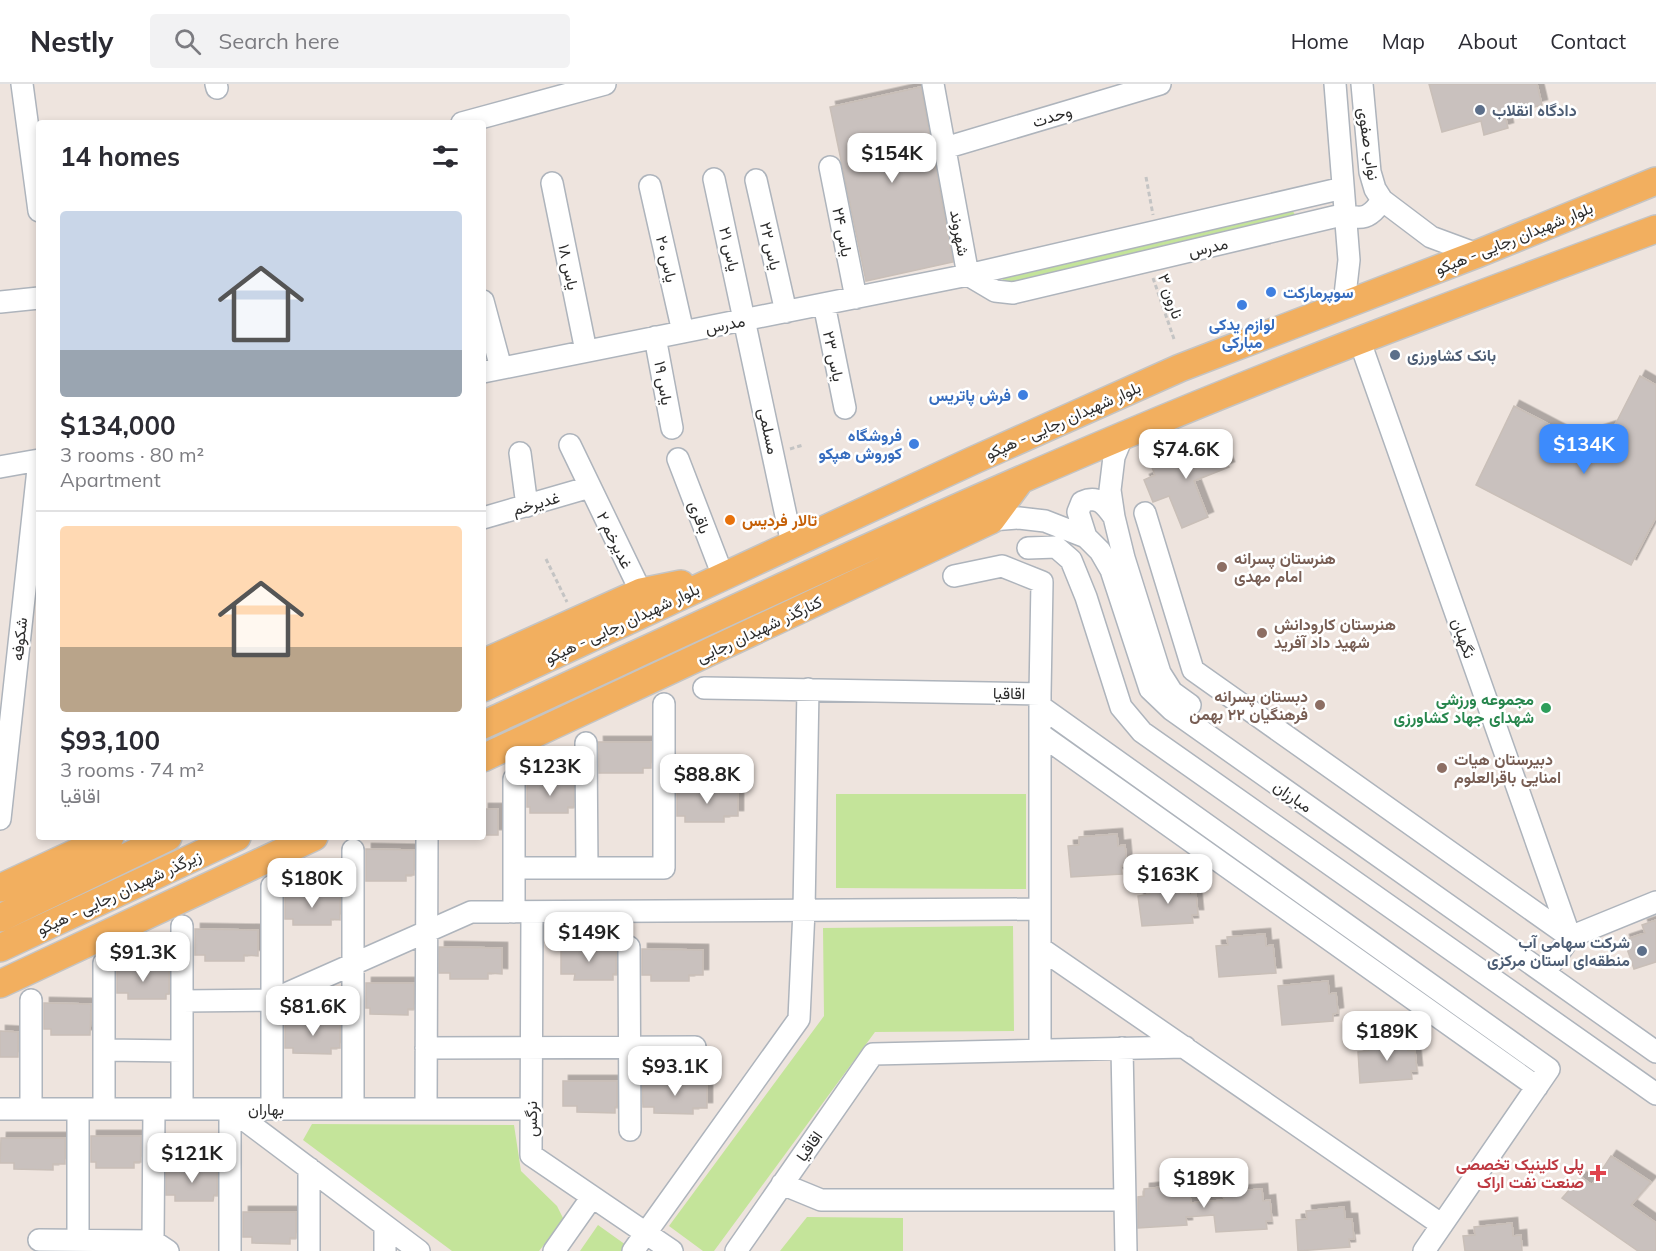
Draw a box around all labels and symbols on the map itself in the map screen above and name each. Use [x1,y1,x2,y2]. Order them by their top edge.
place label: دادگاه انقلاب [1492,100,1577,120]
street label: وحدت [1030,101,1074,132]
marker: دادگاه انقلاب [1473,103,1487,117]
street label: نواب صفوی [1353,106,1384,182]
pin: $154K [850,133,934,184]
street label: بلوار شهیدان رجایی - هپکو [1432,197,1596,281]
street label: یاس ۲۴ [827,206,858,259]
street label: شهروند [945,208,974,258]
street label: یاس ۲۲ [755,220,786,272]
street label: یاس ۲۱ [714,225,745,274]
street label: مدرس [1186,233,1230,262]
street label: یاس ۲۰ [651,234,682,285]
street label: یاس ۱۸ [553,242,584,292]
street label: نارون ۳ [1153,271,1188,322]
place label: سوپرمارکت [1283,282,1354,304]
marker: سوپرمارکت [1264,285,1278,299]
marker: لوازم یدکی مبارکی [1235,298,1249,312]
street label: مدرس [703,310,747,339]
place label: لوازم یدکی مبارکی [1209,314,1275,353]
street label: یاس ۲۳ [818,329,849,383]
place label: بانک کشاورزی [1407,345,1496,366]
marker: بانک کشاورزی [1388,348,1402,362]
street label: یاس ۱۹ [649,359,678,407]
street label: بلوار شهیدان رجایی - هپکو [982,377,1145,465]
place label: فرش پاتریس [929,385,1011,407]
marker: فرش پاتریس [1016,388,1030,402]
street label: مسلمی [753,406,784,456]
pin: $134K [1542,424,1626,475]
place label: فروشگاه کوروش هپکو [818,425,902,465]
pin: $74.6K [1137,429,1235,480]
marker: فروشگاه کوروش هپکو [907,437,921,451]
street label: غدیرخم [510,487,562,520]
street label: باقری [684,498,715,537]
street label: غدیرخم ۲ [592,508,637,572]
place label: تالار فردیس [742,510,817,531]
marker: تالار فردیس [723,513,737,527]
place label: هنرستان پسرانه امام مهدی [1234,548,1336,587]
marker: هنرستان پسرانه امام مهدی [1215,560,1229,574]
street label: بلوار شهیدان رجایی - هپکو [542,578,703,669]
street label: کنارگذر شهیدان رجایی [693,591,825,668]
place label: هنرستان کارودانش شهید داد آفرید [1274,614,1396,653]
street label: نگهبان [1447,615,1480,661]
street label: شکوفه [7,616,32,662]
marker: هنرستان کارودانش شهید داد آفرید [1255,626,1269,640]
street label: اقاقیا [993,683,1025,703]
place label: دبستان پسرانه فرهنگیان ۲۲ بهمن [1189,686,1308,725]
place label: مجموعه ورزشی شهدای جهاد کشاورزی [1393,689,1534,728]
marker: دبستان پسرانه فرهنگیان ۲۲ بهمن [1313,698,1327,712]
marker: مجموعه ورزشی شهدای جهاد کشاورزی [1539,701,1553,715]
pin: $123K [508,746,592,797]
place label: دبیرستان هیات امنایی باقرالعلوم [1454,749,1561,788]
pin: $88.8K [658,754,756,805]
marker: دبیرستان هیات امنایی باقرالعلوم [1435,761,1449,775]
street label: مبارزان [1269,776,1316,817]
street label: زیرگذر شهیدان رجایی - هپکو [34,845,205,941]
pin: $163K [1126,854,1210,905]
pin: $180K [270,858,354,909]
pin: $149K [547,912,631,963]
pin: $91.3K [94,932,192,983]
place label: شرکت سهامی آب منطقه‌ای استان مرکزی [1487,932,1630,971]
marker: شرکت سهامی آب منطقه‌ای استان مرکزی [1635,944,1649,958]
pin: $81.6K [264,986,362,1037]
pin: $189K [1345,1011,1429,1062]
pin: $93.1K [626,1046,724,1097]
street label: بهاران [248,1099,284,1120]
street label: نرگس [521,1101,542,1137]
street label: اقاقیا [791,1127,827,1165]
pin: $121K [150,1133,234,1184]
place label: پلی کلینیک تخصصی صنعت نفت اراک [1456,1154,1584,1193]
pin: $189K [1162,1158,1246,1209]
marker: پلی کلینیک تخصصی صنعت نفت اراک [1589,1164,1607,1182]

